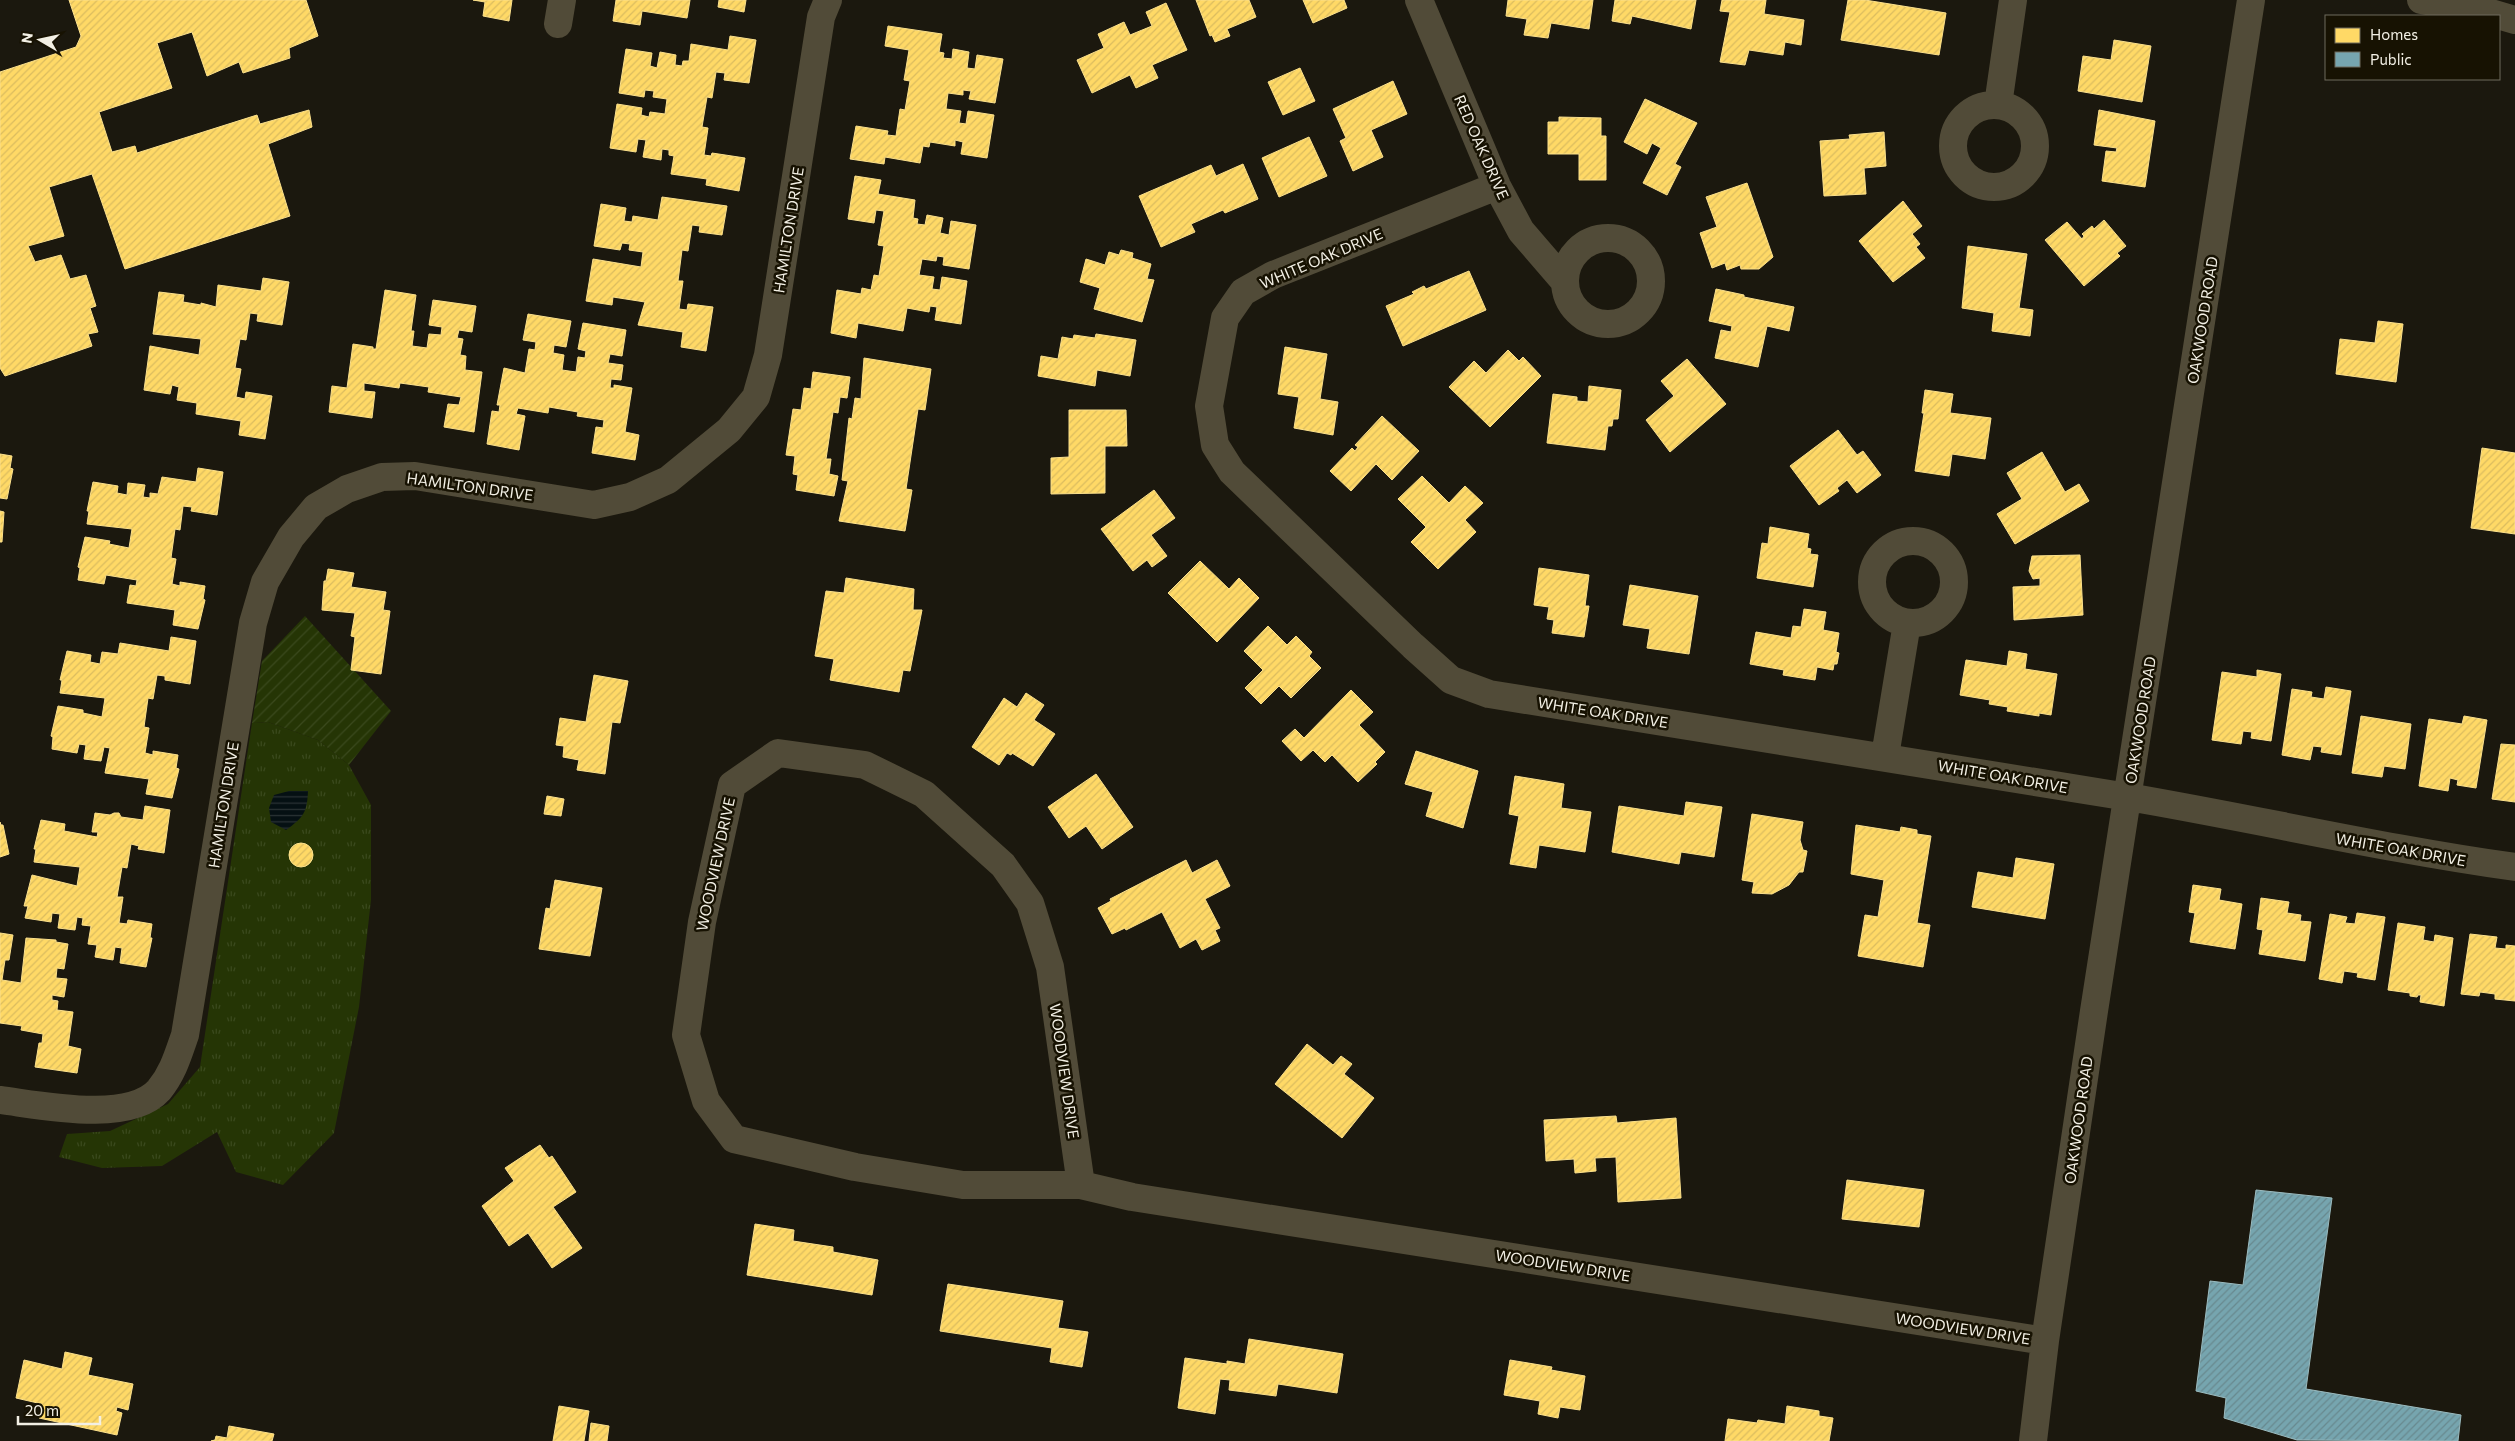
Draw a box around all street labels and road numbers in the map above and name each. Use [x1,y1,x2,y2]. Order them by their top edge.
street label: RED OAK DRIVE [1451,92,1513,202]
street label: HAMILTON DRIVE [769,166,807,294]
street label: WHITE OAK DRIVE [1257,224,1385,292]
street label: OAKWOOD ROAD [2183,255,2221,385]
street label: HAMILTON DRIVE [406,468,534,504]
street label: OAKWOOD ROAD [2121,655,2159,785]
street label: WHITE OAK DRIVE [1537,693,1670,731]
street label: HAMILTON DRIVE [204,741,242,869]
street label: WHITE OAK DRIVE [1937,756,2070,796]
street label: WOODVIEW DRIVE [692,795,738,933]
street label: WHITE OAK DRIVE [2335,829,2468,869]
street label: WOODVIEW DRIVE [1047,1002,1083,1140]
street label: OAKWOOD ROAD [2060,1055,2096,1185]
street label: WOODVIEW DRIVE [1494,1245,1632,1285]
street label: WOODVIEW DRIVE [1894,1308,2032,1348]

